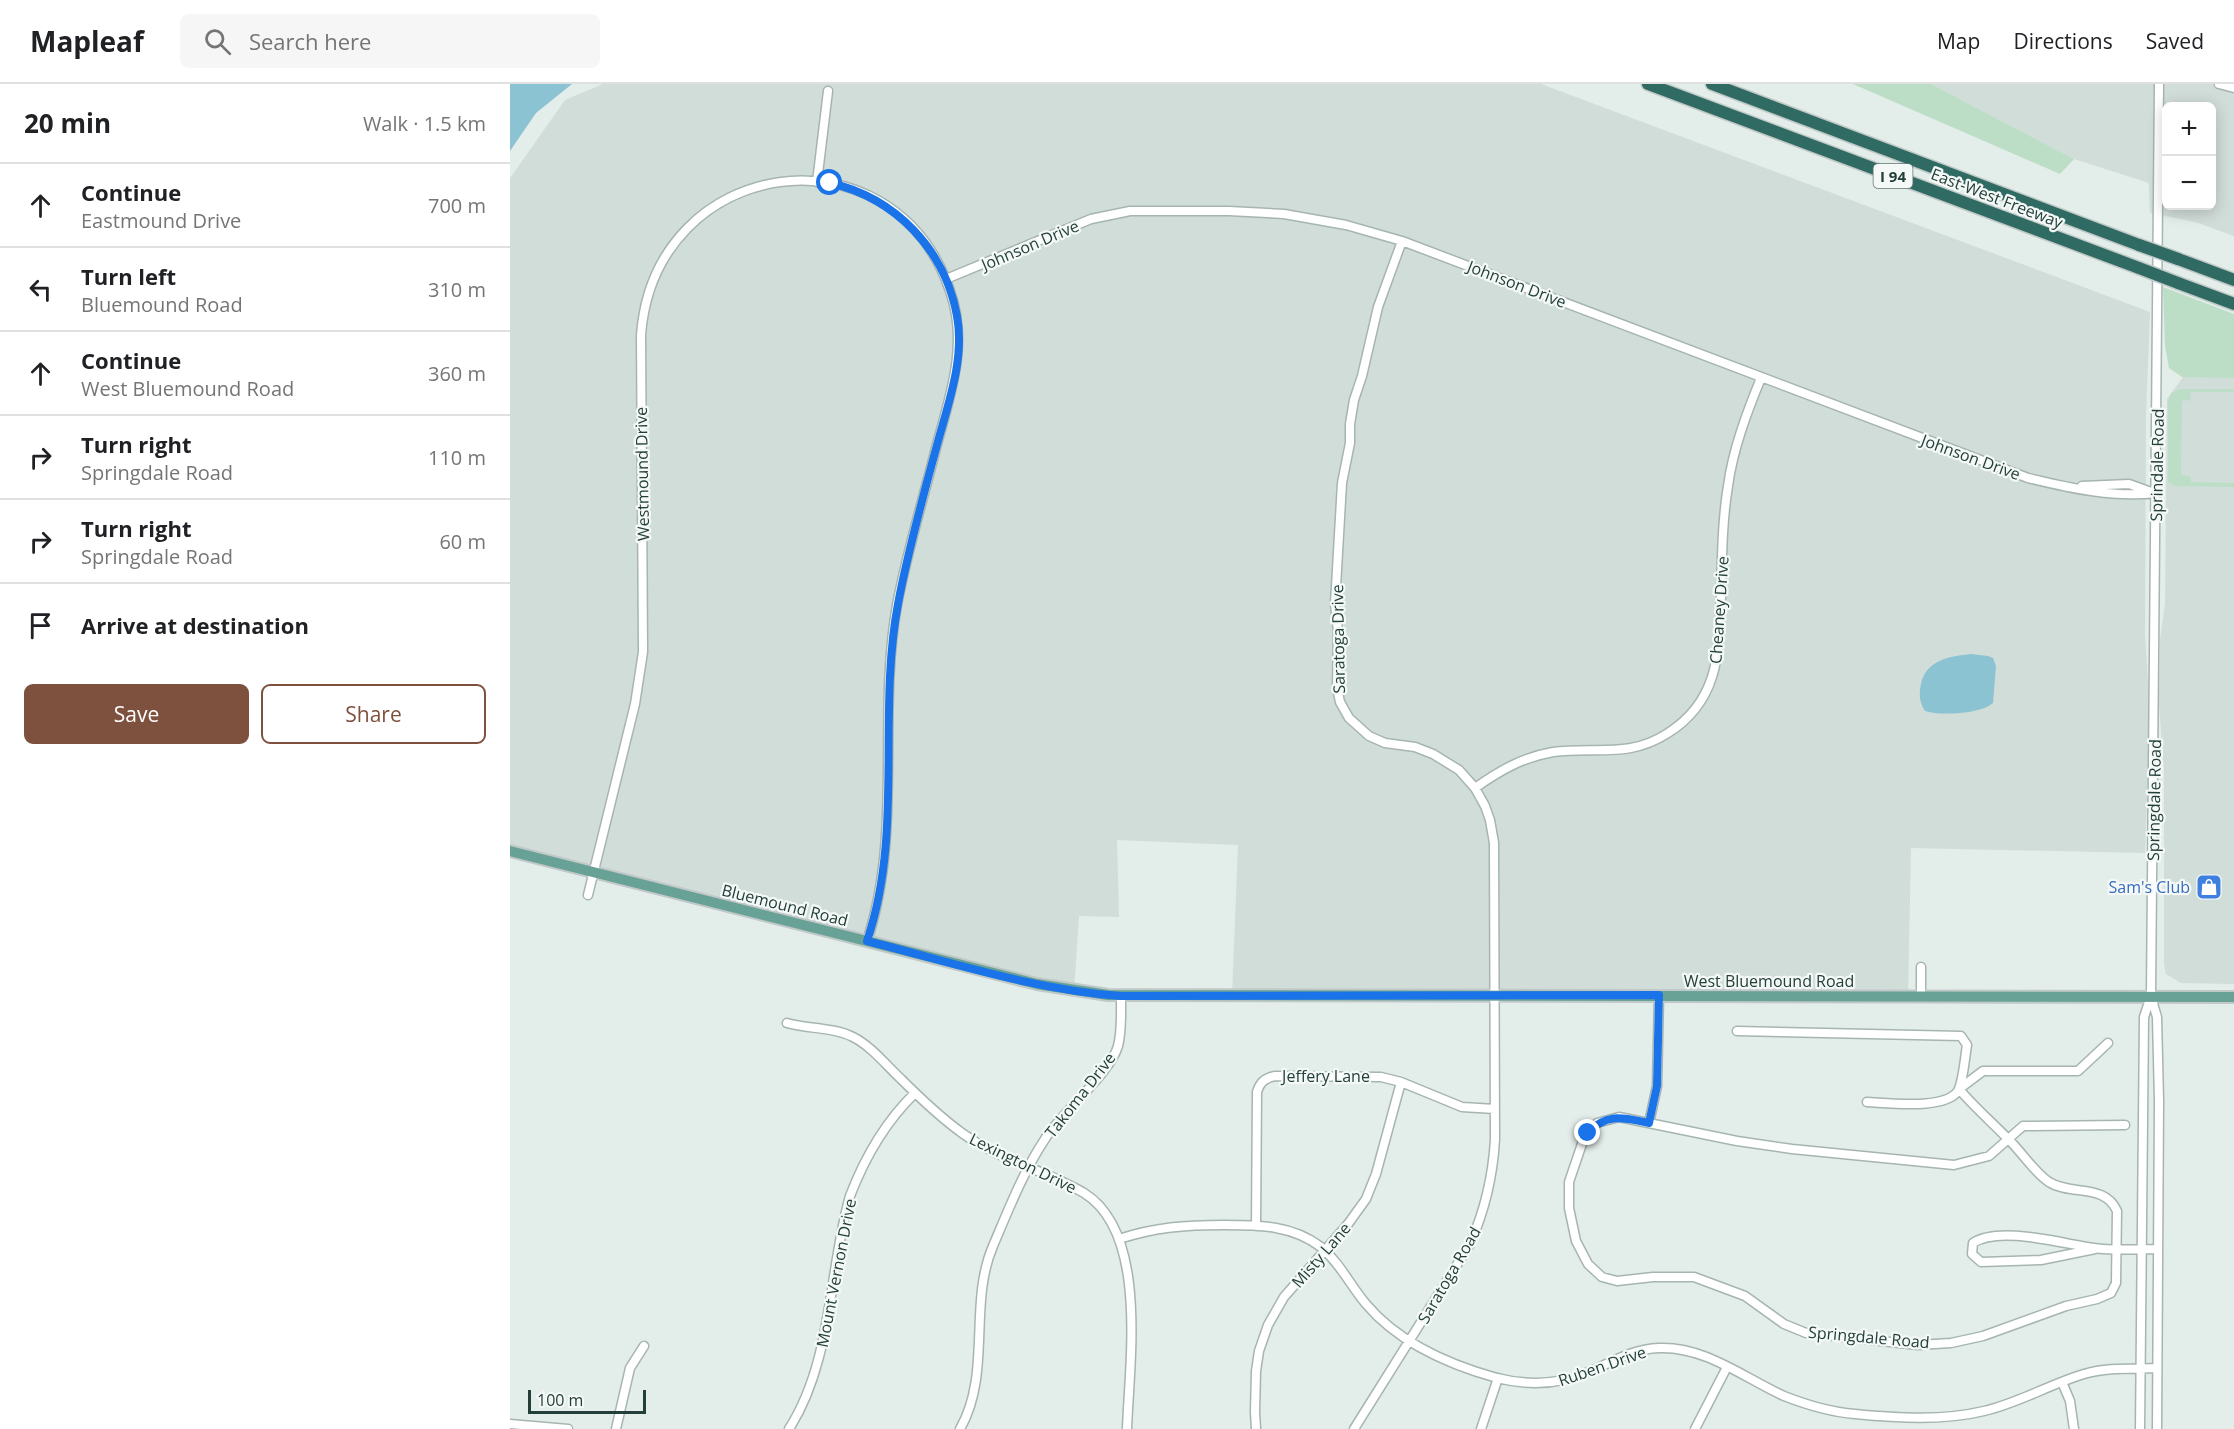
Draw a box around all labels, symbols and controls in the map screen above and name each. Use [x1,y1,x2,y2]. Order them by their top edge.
search box [180,14,600,68]
text: Mapleaf [30,22,144,60]
icon: search [201,25,234,58]
text: Search here [249,26,371,56]
text: Map [1937,27,1980,55]
text: Directions [2013,27,2113,55]
text: Saved [2146,27,2204,55]
map controls [2162,102,2216,210]
button: + [2162,102,2216,156]
text: 20 min [24,105,111,141]
text: Walk · 1.5 km [363,110,486,137]
button: − [2162,156,2216,210]
street label: East-West Freeway [1928,163,2067,234]
road number: I 94 [1874,164,1912,188]
route start [816,169,842,195]
text: Continue [81,177,181,207]
icon: ahead [24,189,57,222]
text: 700 m [428,192,486,219]
text: Eastmound Drive [81,207,241,234]
street label: Johnson Drive [976,215,1082,276]
street label: Johnson Drive [1463,254,1569,313]
text: Turn left [81,261,176,291]
icon: left [24,273,57,306]
text: 310 m [428,276,486,303]
text: Bluemound Road [81,291,243,318]
text: Continue [81,345,181,375]
icon: ahead [24,357,57,390]
text: 360 m [428,360,486,387]
text: West Bluemound Road [81,375,294,402]
street label: Westmound Drive [630,407,654,541]
street label: Sprindale Road [2145,408,2169,522]
street label: Johnson Drive [1917,428,2024,485]
text: Turn right [81,429,192,459]
icon: right [24,441,57,474]
text: 110 m [428,444,486,471]
text: Springdale Road [81,459,233,486]
text: Turn right [81,513,192,543]
icon: right [24,525,57,558]
text: 60 m [439,528,486,555]
text: Springdale Road [81,543,233,570]
street label: Cheaney Drive [1704,555,1734,665]
street label: Saratoga Drive [1326,584,1350,694]
icon: arrive [24,609,57,642]
text: Arrive at destination [81,610,309,640]
button: Save [24,684,249,744]
button: Share [261,684,486,744]
street label: Springdale Road [2142,739,2166,861]
shop icon: Sam's Club [2194,872,2224,902]
place label: Sam's Club [2109,876,2190,898]
street label: Bluemound Road [720,879,850,931]
street label: West Bluemound Road [1684,970,1854,992]
street label: Takoma Drive [1040,1048,1120,1142]
street label: Jeffery Lane [1280,1065,1370,1087]
route end [1574,1119,1600,1145]
street label: Lexington Drive [966,1128,1080,1198]
street label: Mount Vernon Drive [811,1197,861,1349]
street label: Misty Lane [1286,1218,1356,1292]
street label: Saratoga Road [1412,1223,1486,1327]
street label: Springdale Road [1807,1321,1931,1353]
street label: Ruben Drive [1555,1341,1649,1391]
scale bar [528,1387,646,1414]
text: 100 m [537,1389,583,1411]

